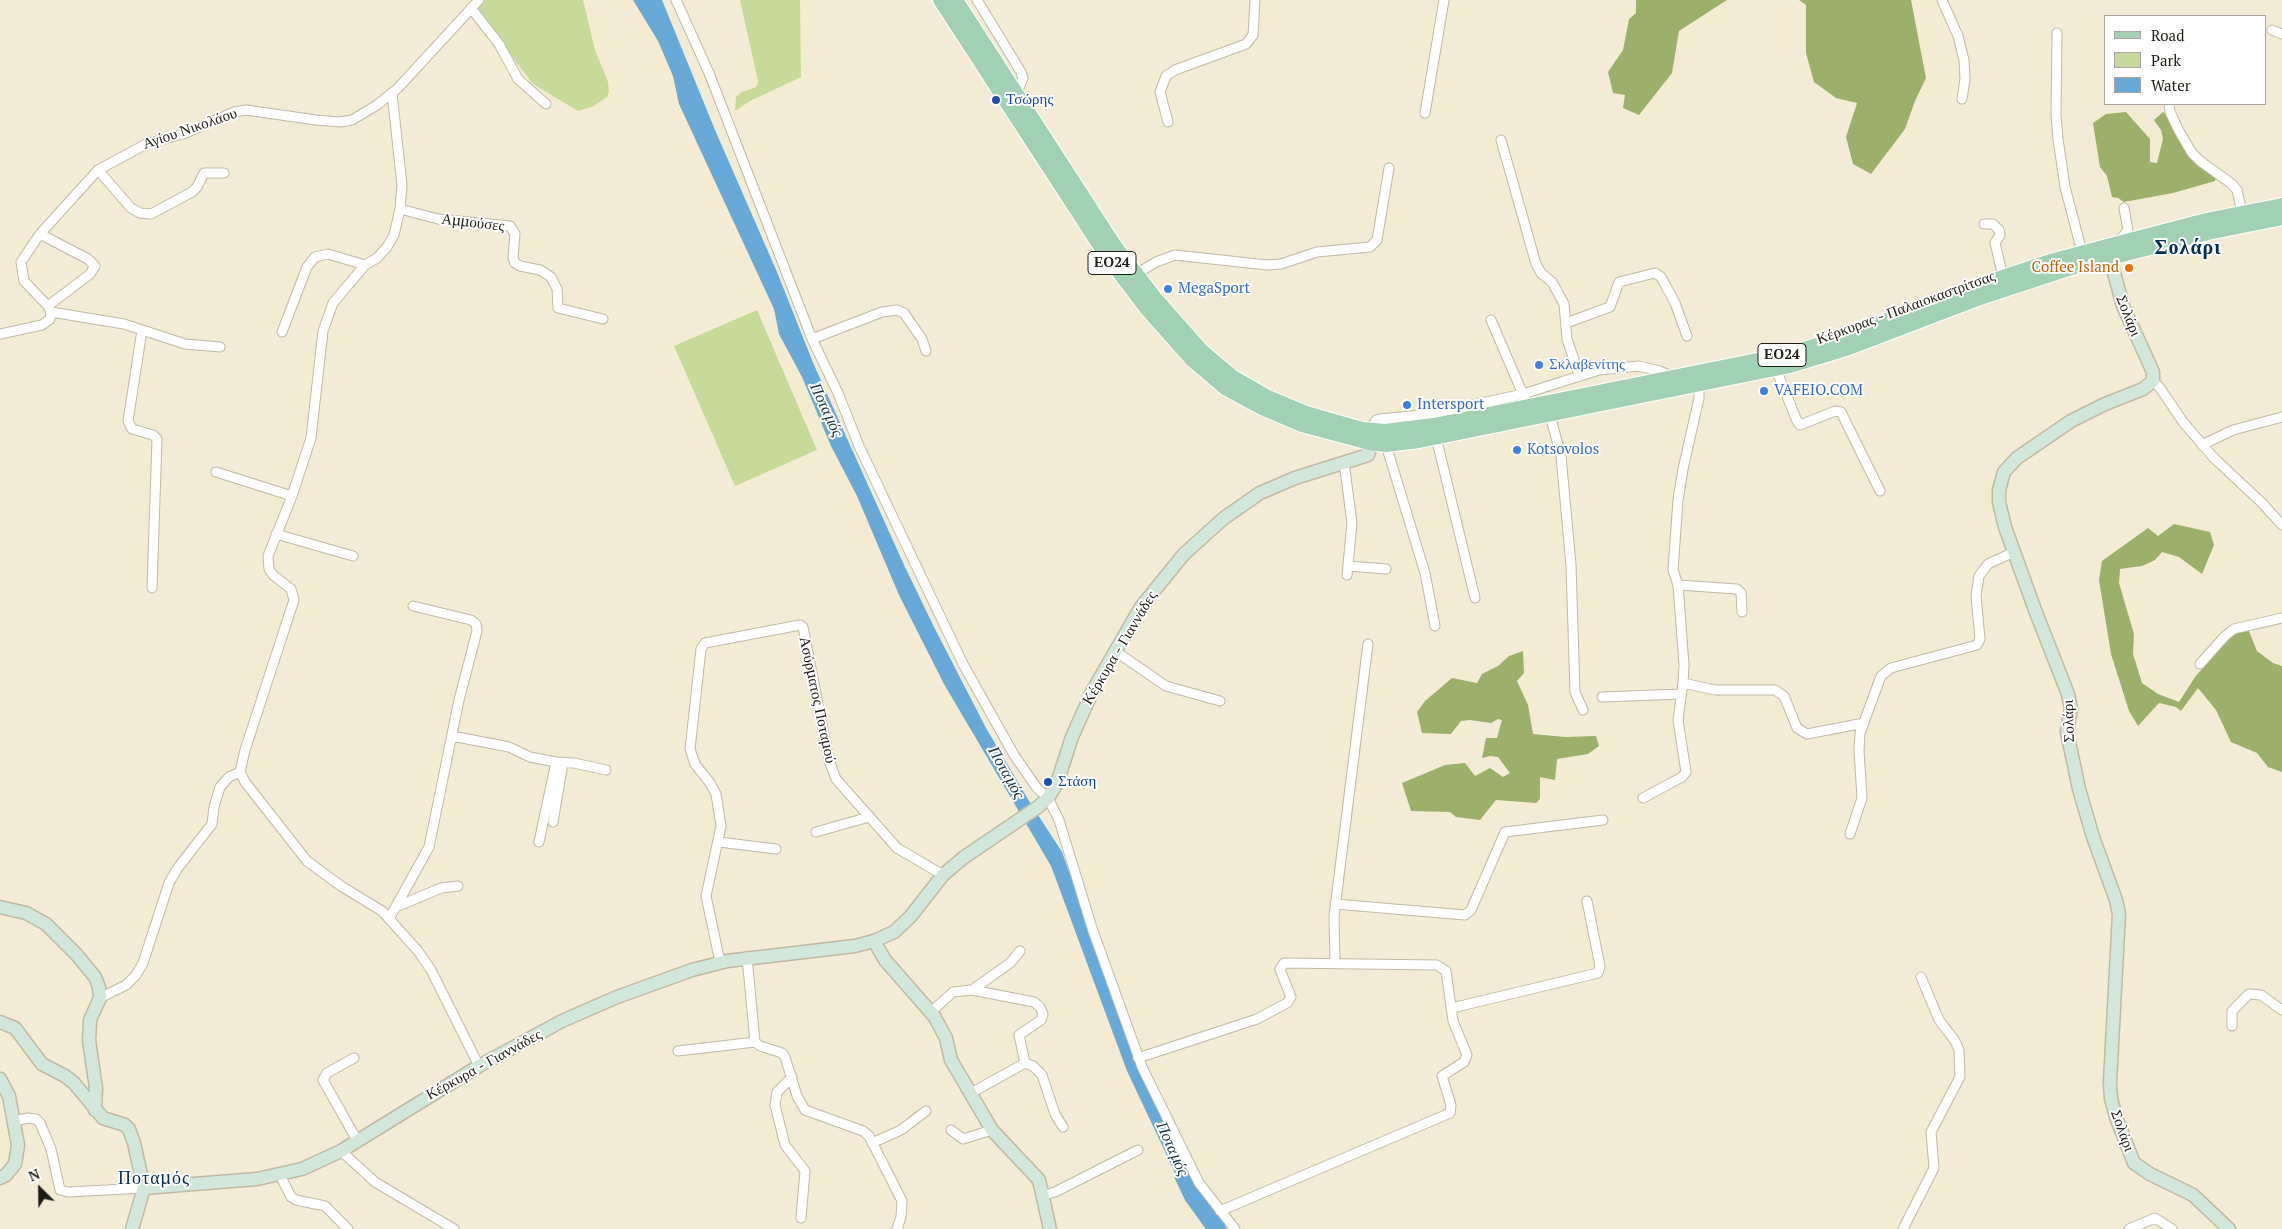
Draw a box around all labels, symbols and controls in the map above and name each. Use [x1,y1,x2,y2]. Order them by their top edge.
legend [2104,15,2267,105]
text: Road [2151,25,2184,45]
text: Park [2151,50,2181,70]
text: Water [2151,75,2190,95]
place label: Τσώρης [1006,91,1053,109]
marker: Τσώρης [990,94,1002,106]
street label: Αγίου Νικολάου [140,104,240,154]
street label: Αμμούσες [440,210,506,236]
district label: Σολάρι [2154,236,2222,260]
road number: ΕΟ24 [1088,252,1136,274]
place label: Coffee Island [2032,259,2119,277]
marker: Coffee Island [2123,262,2135,274]
street label: Κέρκυρας - Παλαιοκαστρίτσας [1814,267,1998,349]
place label: MegaSport [1178,280,1250,298]
marker: MegaSport [1162,283,1174,295]
street label: Σολάρι [2112,293,2144,339]
road number: ΕΟ24 [1758,344,1806,366]
place label: Σκλαβενίτης [1549,356,1625,374]
marker: Σκλαβενίτης [1533,359,1545,371]
water label: Ποταμός [805,380,847,440]
place label: VAFEIO.COM [1774,382,1863,400]
marker: VAFEIO.COM [1758,385,1770,397]
place label: Intersport [1417,396,1485,414]
marker: Intersport [1401,399,1413,411]
place label: Kotsovolos [1527,441,1599,459]
marker: Kotsovolos [1511,444,1523,456]
street label: Κέρκυρα - Γιαννάδες [1079,588,1161,708]
street label: Ασύρματος Ποταμού [795,635,839,765]
street label: Σολάρι [2059,699,2079,743]
water label: Ποταμός [984,743,1028,803]
place label: Στάση [1058,773,1096,791]
marker: Στάση [1042,776,1054,788]
street label: Κέρκυρα - Γιαννάδες [423,1026,545,1104]
street label: Σολάρι [2106,1108,2138,1154]
water label: Ποταμός [1152,1119,1192,1179]
north arrow [15,1164,65,1214]
text: N [25,1164,43,1186]
district label: Ποταμός [117,1168,191,1190]

